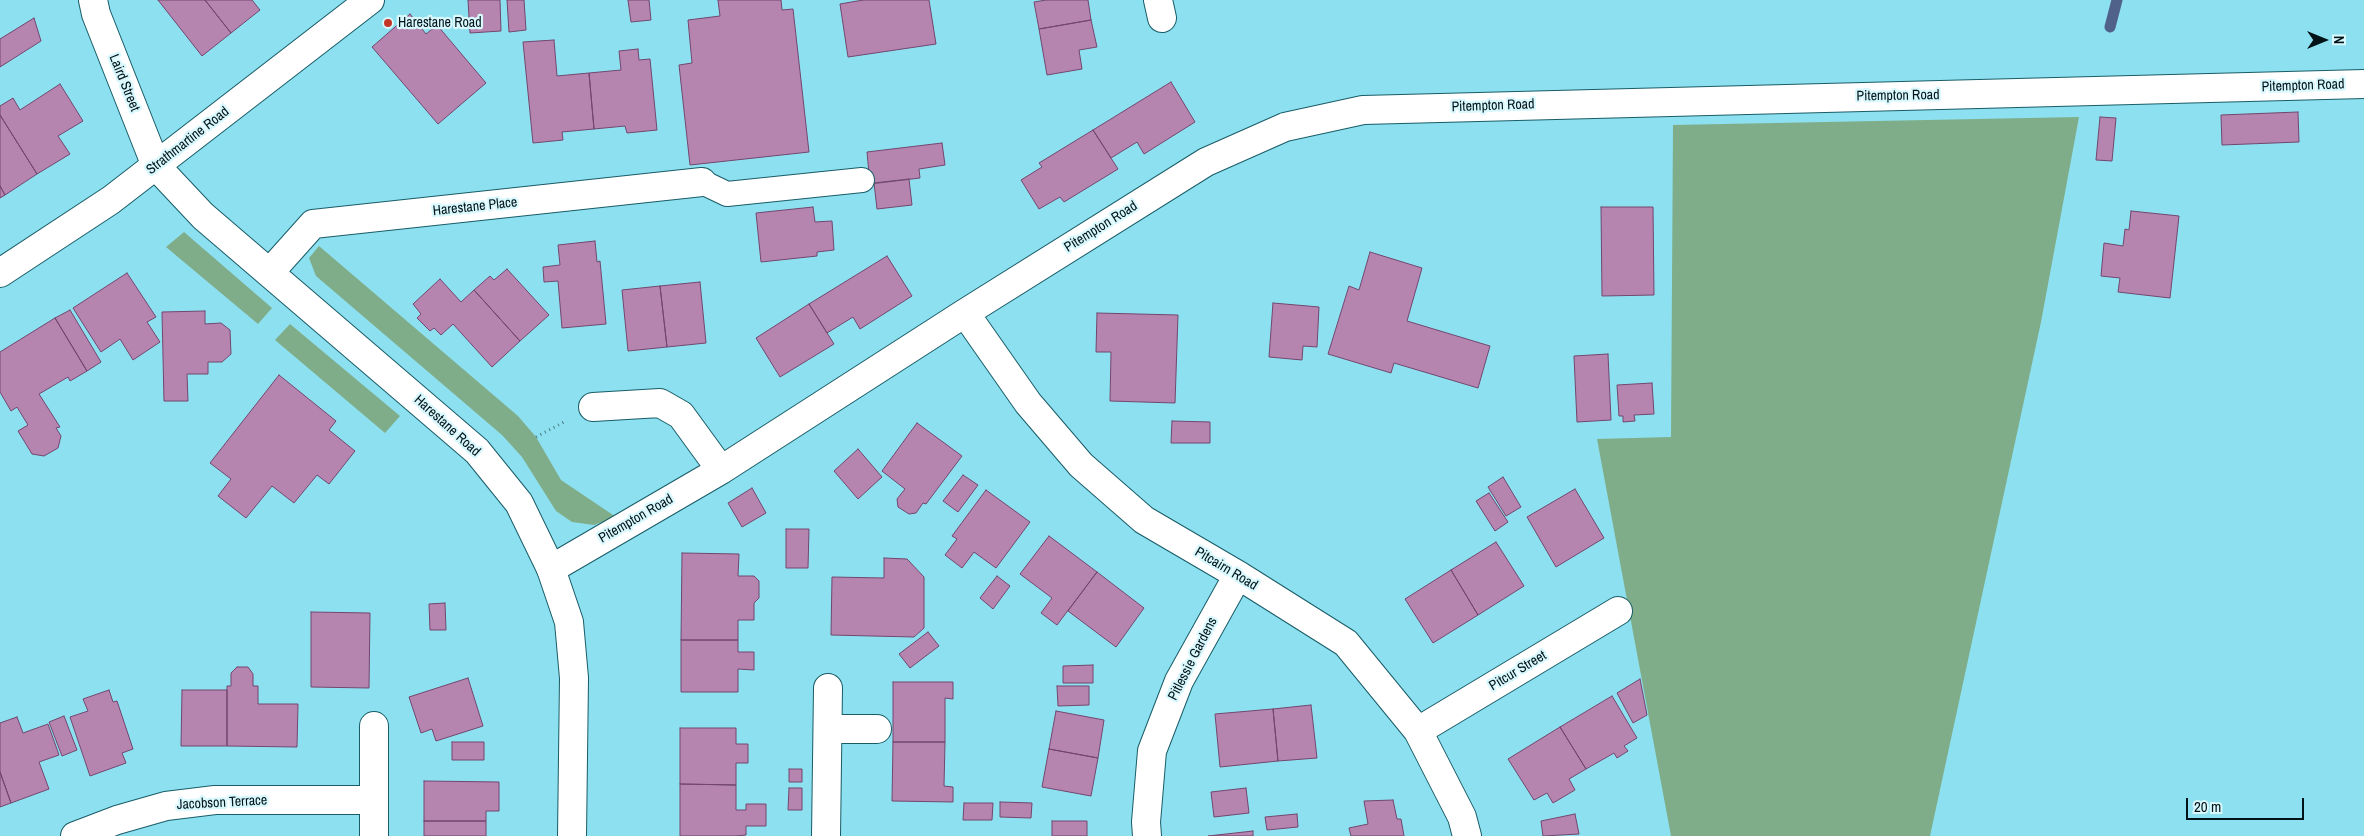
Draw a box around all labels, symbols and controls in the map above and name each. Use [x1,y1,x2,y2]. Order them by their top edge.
place label: Harestane Road [398,15,482,31]
north arrow [2299,15,2349,65]
marker: Harestane Road [382,17,394,29]
text: N [2330,36,2348,44]
street label: Laird Street [105,52,143,114]
street label: Pitempton Road [2261,76,2345,96]
street label: Pitempton Road [1856,87,1940,105]
street label: Pitempton Road [1451,96,1535,116]
street label: Strathmartine Road [143,104,233,178]
street label: Harestane Place [432,194,518,220]
street label: Pitempton Road [1061,198,1141,256]
street label: Harestane Road [410,392,484,460]
street label: Pitempton Road [596,491,676,547]
street label: Pitcairn Road [1192,544,1260,594]
street label: Pitlessie Gardens [1165,615,1221,703]
street label: Pitcur Street [1486,647,1550,695]
scale bar [2189,788,2306,820]
street label: Jacobson Terrace [176,792,268,814]
text: 20 m [2194,796,2221,817]

